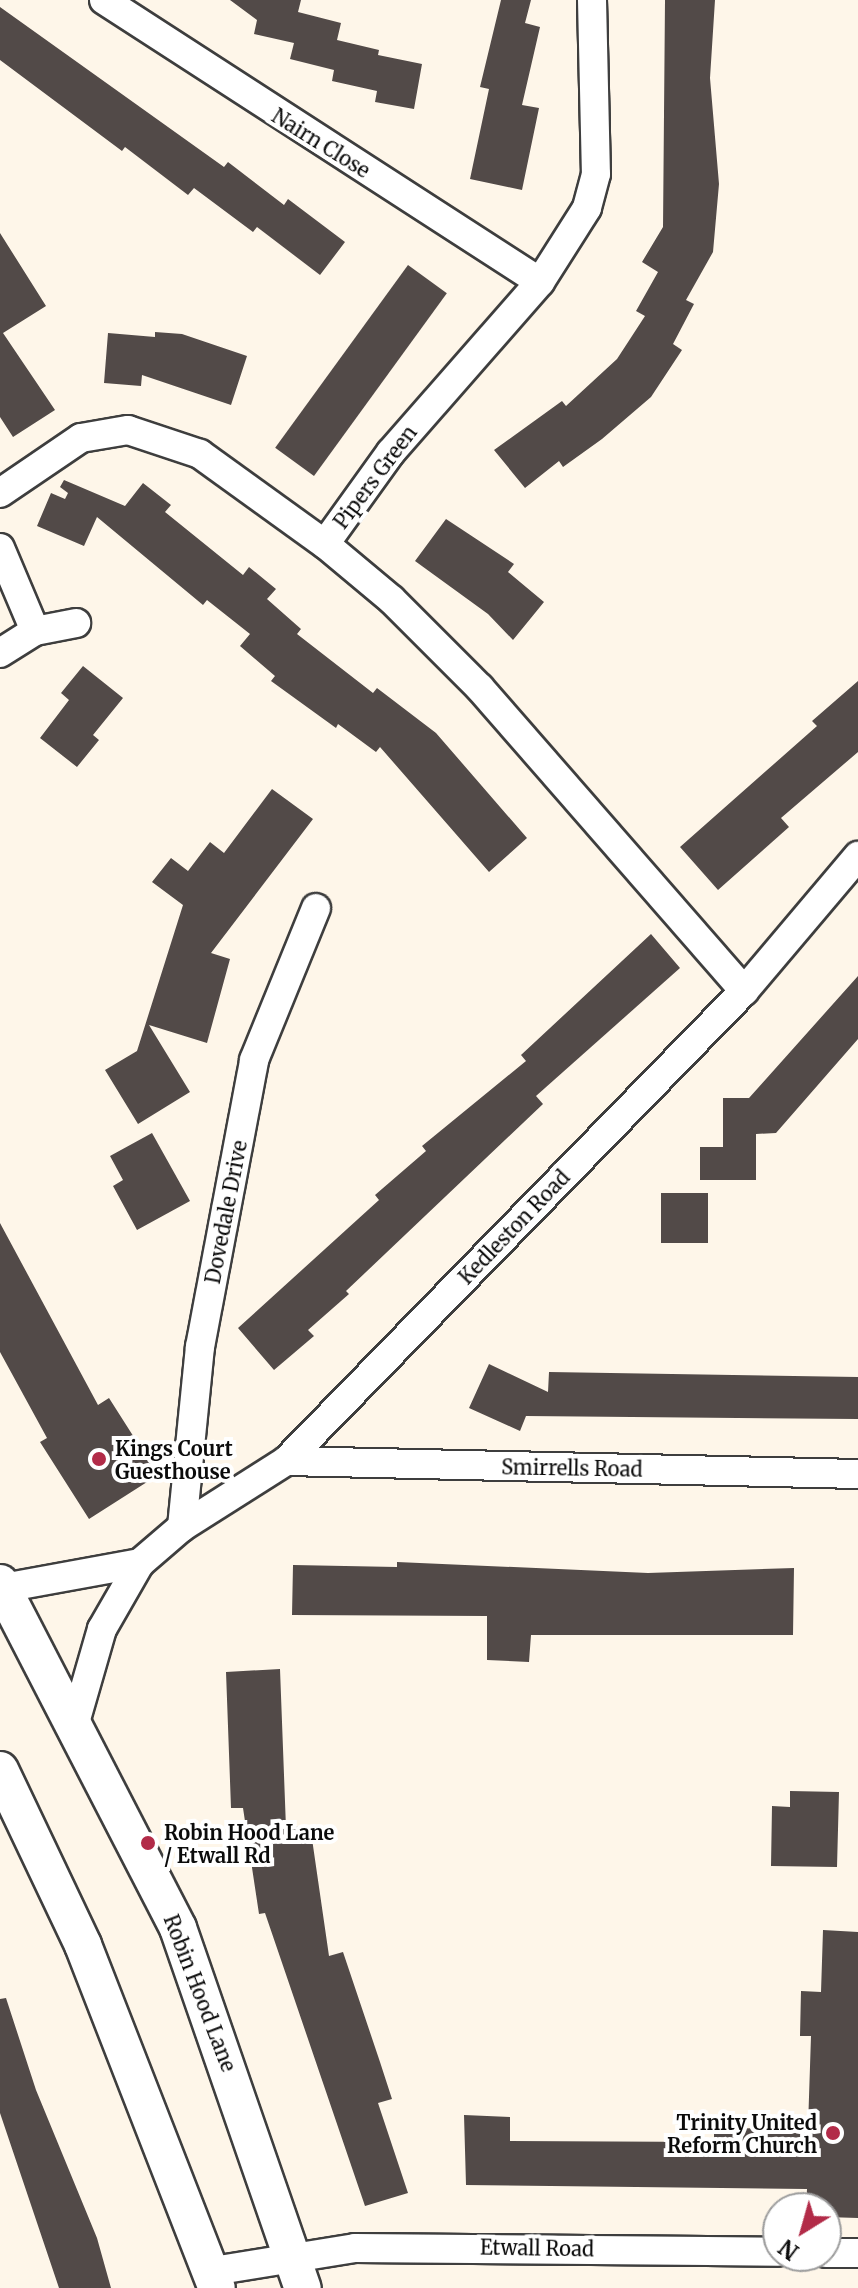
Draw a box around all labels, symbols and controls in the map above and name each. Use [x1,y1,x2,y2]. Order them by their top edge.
street label: Nairn Close [268,103,374,183]
street label: Pipers Green [328,421,422,533]
street label: Dovedale Drive [200,1138,252,1286]
street label: Kedleston Road [454,1165,574,1289]
place label: Kings Court Guesthouse [115,1436,233,1483]
marker: Kings Court Guesthouse [90,1450,108,1468]
street label: Smirrells Road [501,1455,643,1481]
place label: Robin Hood Lane / Etwall Rd [164,1820,334,1867]
marker: Robin Hood Lane / Etwall Rd [139,1834,157,1852]
street label: Robin Hood Lane [159,1911,241,2075]
place label: Trinity United Reform Church [667,2110,817,2157]
marker: Trinity United Reform Church [824,2124,842,2142]
north arrow [762,2192,842,2272]
text: N [773,2233,804,2266]
street label: Etwall Road [480,2235,594,2261]

